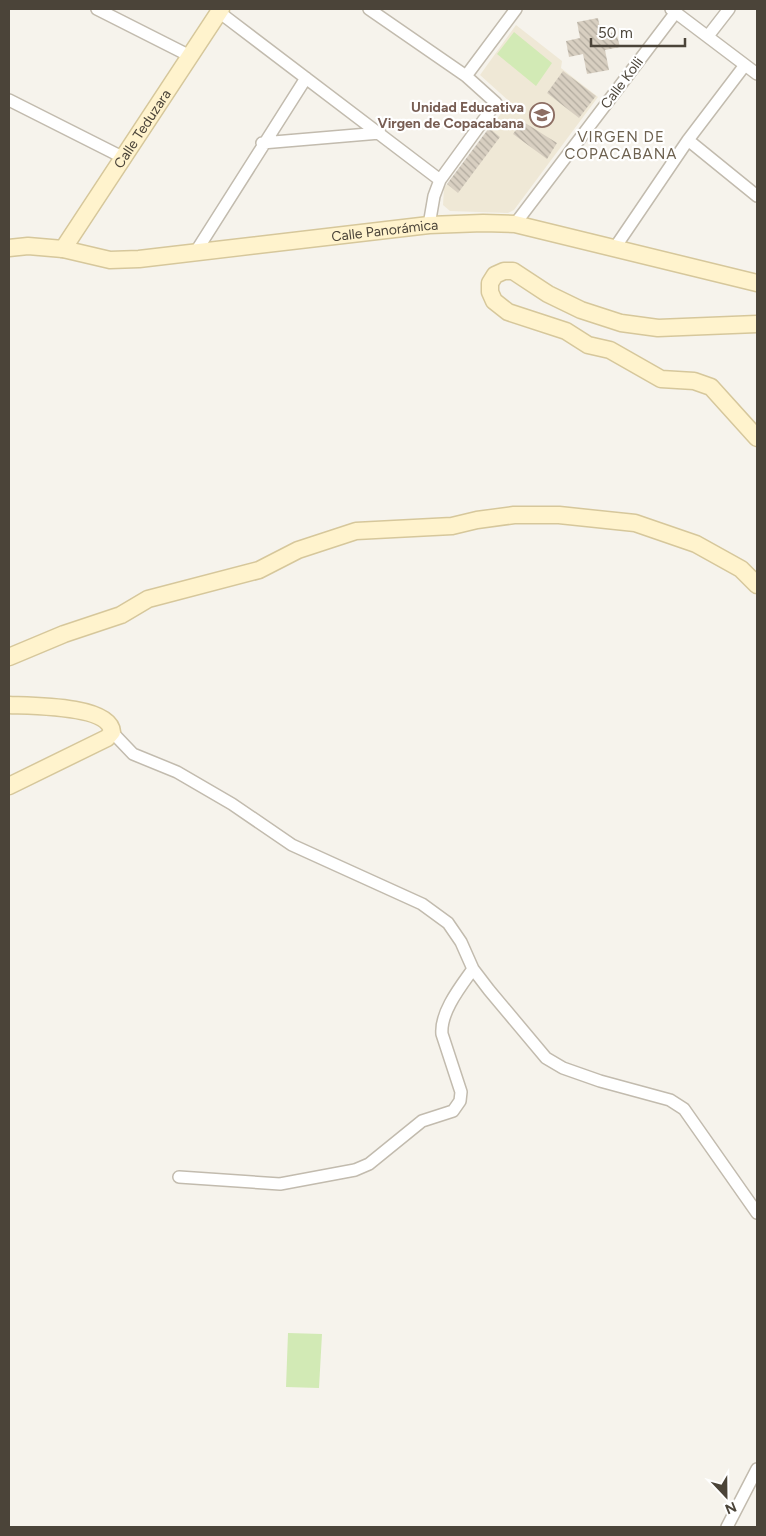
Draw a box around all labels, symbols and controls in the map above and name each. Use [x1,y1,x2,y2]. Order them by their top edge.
scale bar [591,15,685,47]
text: 50 m [598,24,633,42]
street label: Calle Kolli [597,54,647,112]
street label: Calle Teduzara [110,86,174,171]
place label: Unidad Educativa Virgen de Copacabana [378,99,524,132]
school or university icon: Unidad Educativa Virgen de Copacabana [529,102,555,128]
district label: VIRGEN DE COPACABANA [564,128,678,163]
street label: Calle Panorámica [330,216,438,245]
north arrow [701,1471,751,1521]
text: N [722,1498,739,1517]

